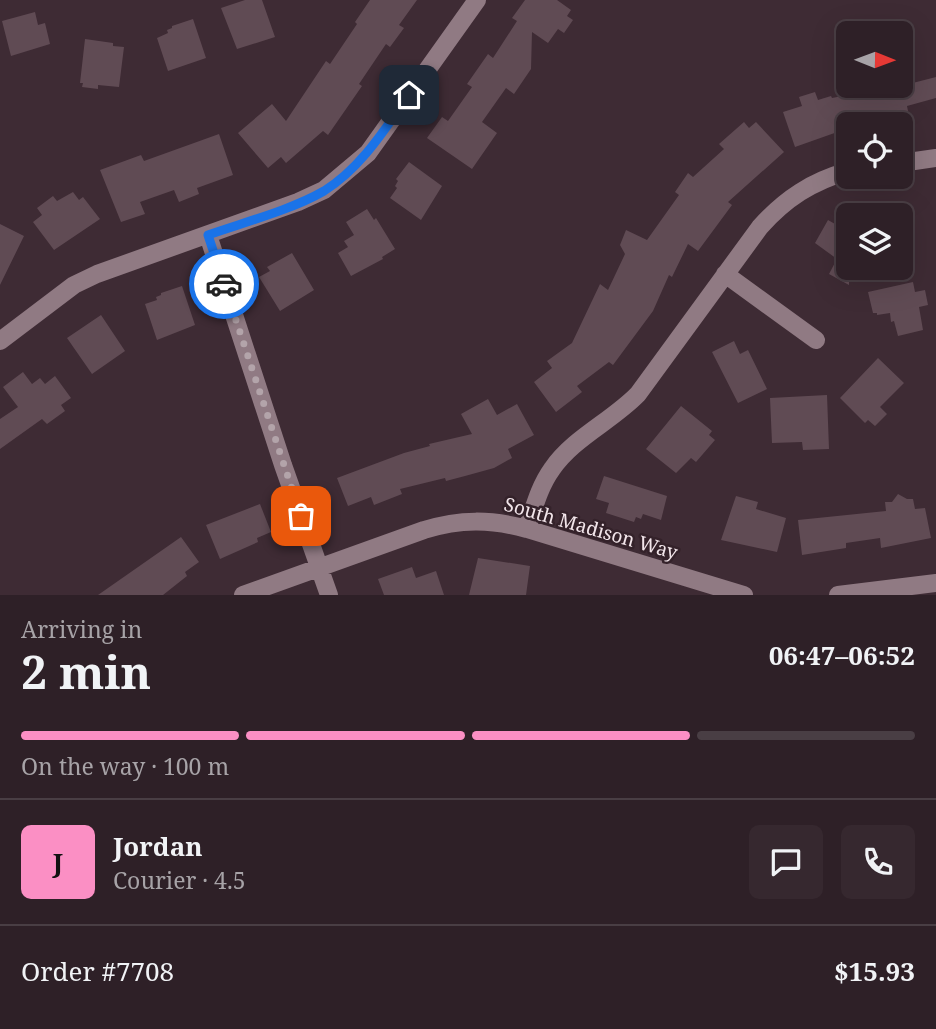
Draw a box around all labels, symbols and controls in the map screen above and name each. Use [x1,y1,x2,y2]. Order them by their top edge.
north arrow [836,21,914,98]
map controls [836,21,913,280]
pin [379,65,439,125]
icon: home [390,76,428,114]
button: locate [836,112,913,189]
button: layers [836,203,913,280]
courier [189,249,259,319]
icon: car [205,265,243,303]
pin [271,486,331,546]
street label: South Madison Way [501,491,681,565]
icon: bag [282,497,320,535]
text: Arriving in [21,613,142,645]
text: 06:47–06:52 [769,637,915,673]
text: 2 min [21,640,151,702]
text: On the way · 100 m [21,750,229,782]
button: chat [749,825,823,899]
button: phone [841,825,915,899]
text: Jordan [113,828,203,864]
text: J [53,844,63,880]
text: Courier · 4.5 [113,864,246,896]
text: Order #7708 [21,953,174,989]
text: $15.93 [834,953,915,989]

